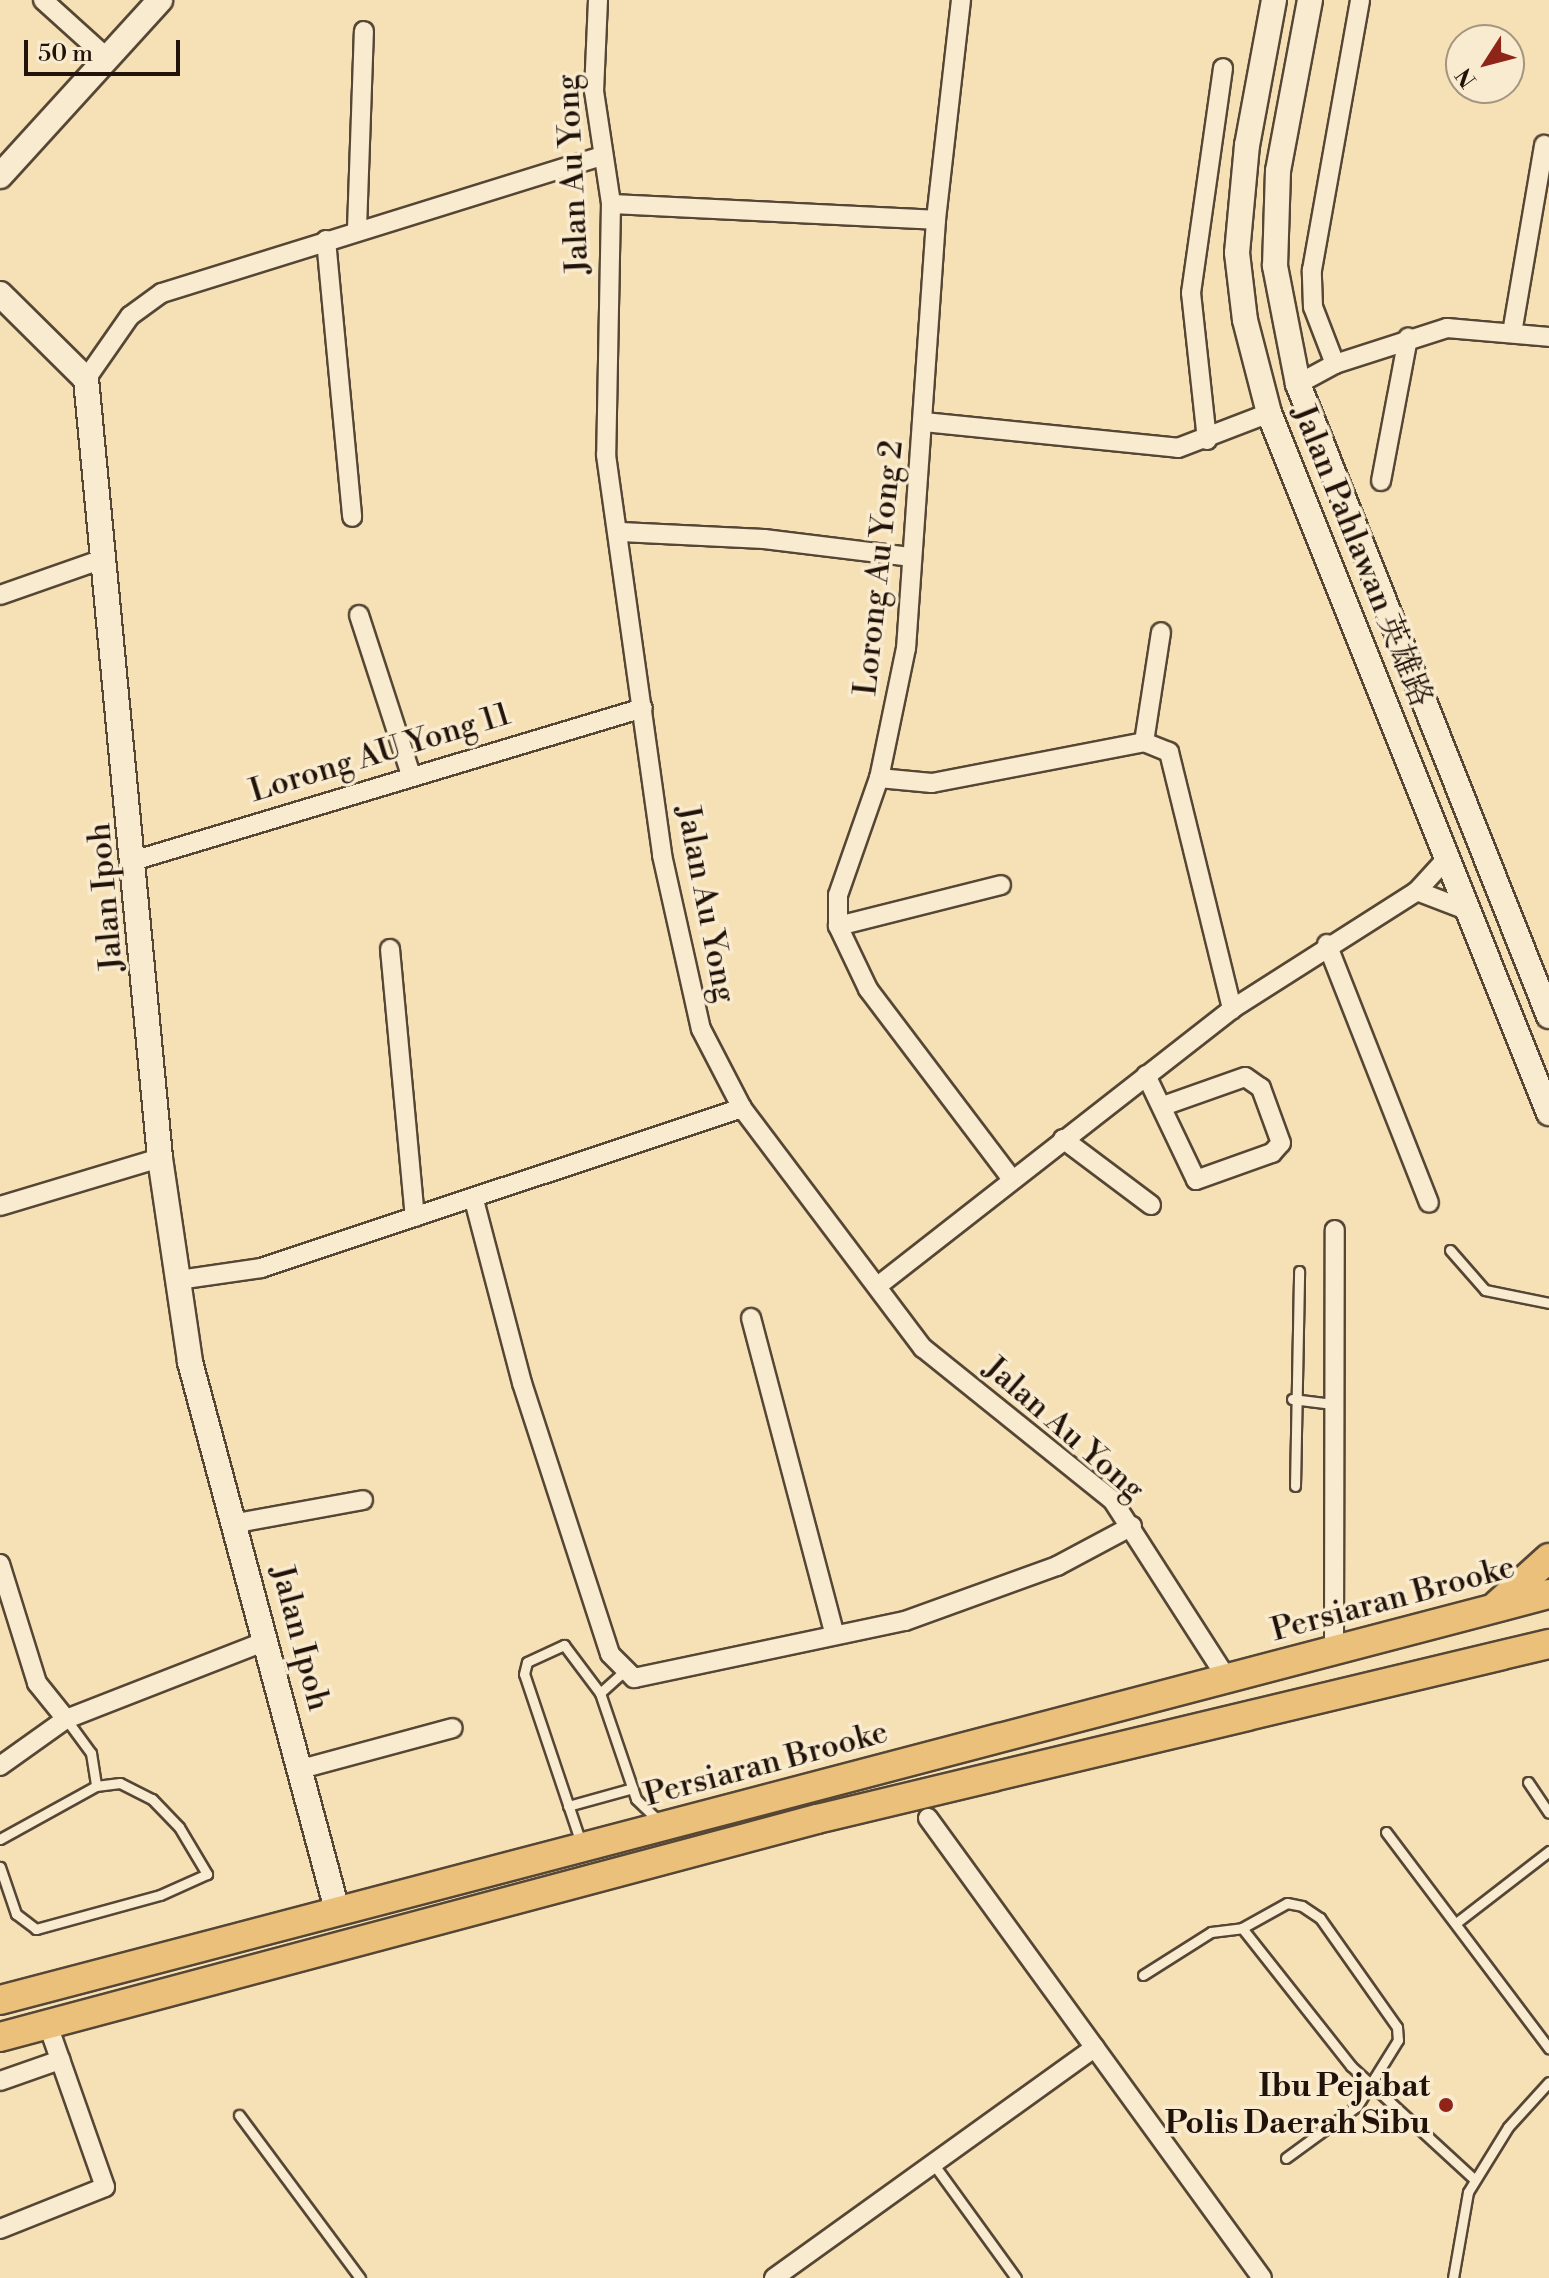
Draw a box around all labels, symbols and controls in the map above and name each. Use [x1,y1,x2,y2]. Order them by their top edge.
scale bar [28,24,184,74]
north arrow [1445,24,1525,104]
text: 50 m [38,39,93,69]
text: N [1451,62,1483,92]
street label: Jalan Au Yong [549,73,597,275]
street label: Jalan Pahlawan 英雄路 [1284,399,1440,713]
street label: Lorong Au Yong 2 [847,438,911,698]
street label: Lorong AU Yong 11 [245,695,515,811]
street label: Jalan Au Yong [668,802,744,1006]
street label: Jalan Ipoh [80,821,132,973]
street label: Jalan Au Yong [976,1349,1152,1509]
street label: Persiaran Brooke [1267,1548,1519,1650]
street label: Jalan Ipoh [262,1561,338,1715]
street label: Persiaran Brooke [640,1713,892,1815]
place label: Ibu Pejabat Polis Daerah Sibu [1165,2068,1430,2143]
marker: Ibu Pejabat Polis Daerah Sibu [1437,2096,1455,2114]

